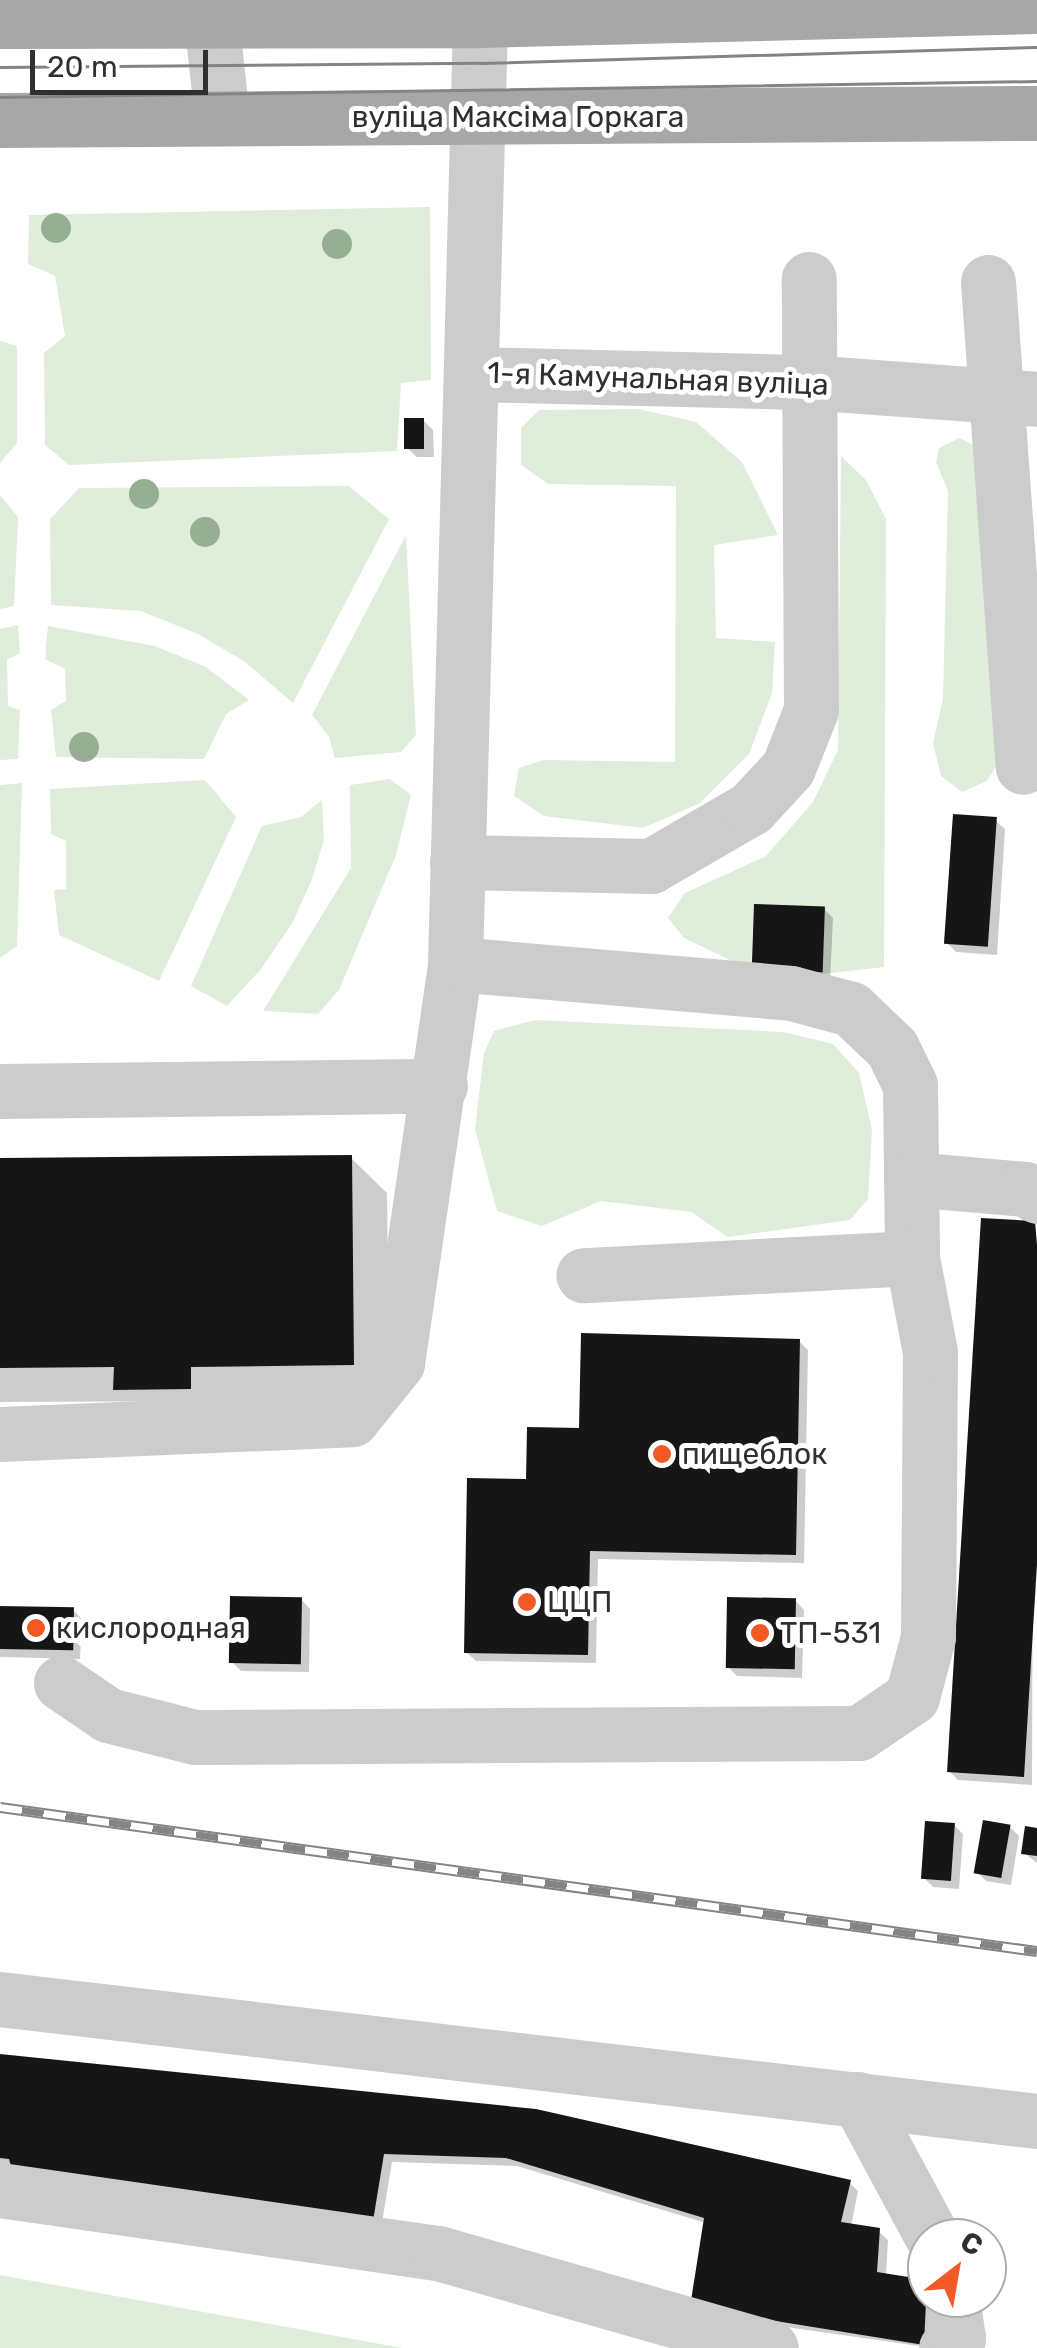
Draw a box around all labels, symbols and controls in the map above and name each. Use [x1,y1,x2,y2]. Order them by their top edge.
scale bar [35,30,212,92]
text: 20 m [47,49,118,85]
street label: вуліца Максіма Горкага [352,99,684,135]
street label: 1-я Камунальная вуліца [487,355,829,403]
place label: пищеблок [682,1436,827,1472]
marker: пищеблок [651,1443,673,1465]
place label: ЦЦП [547,1584,612,1620]
marker: ЦЦП [516,1591,538,1613]
place label: кислородная [56,1610,246,1646]
place label: ТП-531 [780,1615,881,1651]
marker: кислородная [25,1617,47,1639]
marker: ТП-531 [749,1622,771,1644]
north arrow [907,2218,1007,2318]
text: С [955,2224,989,2263]

